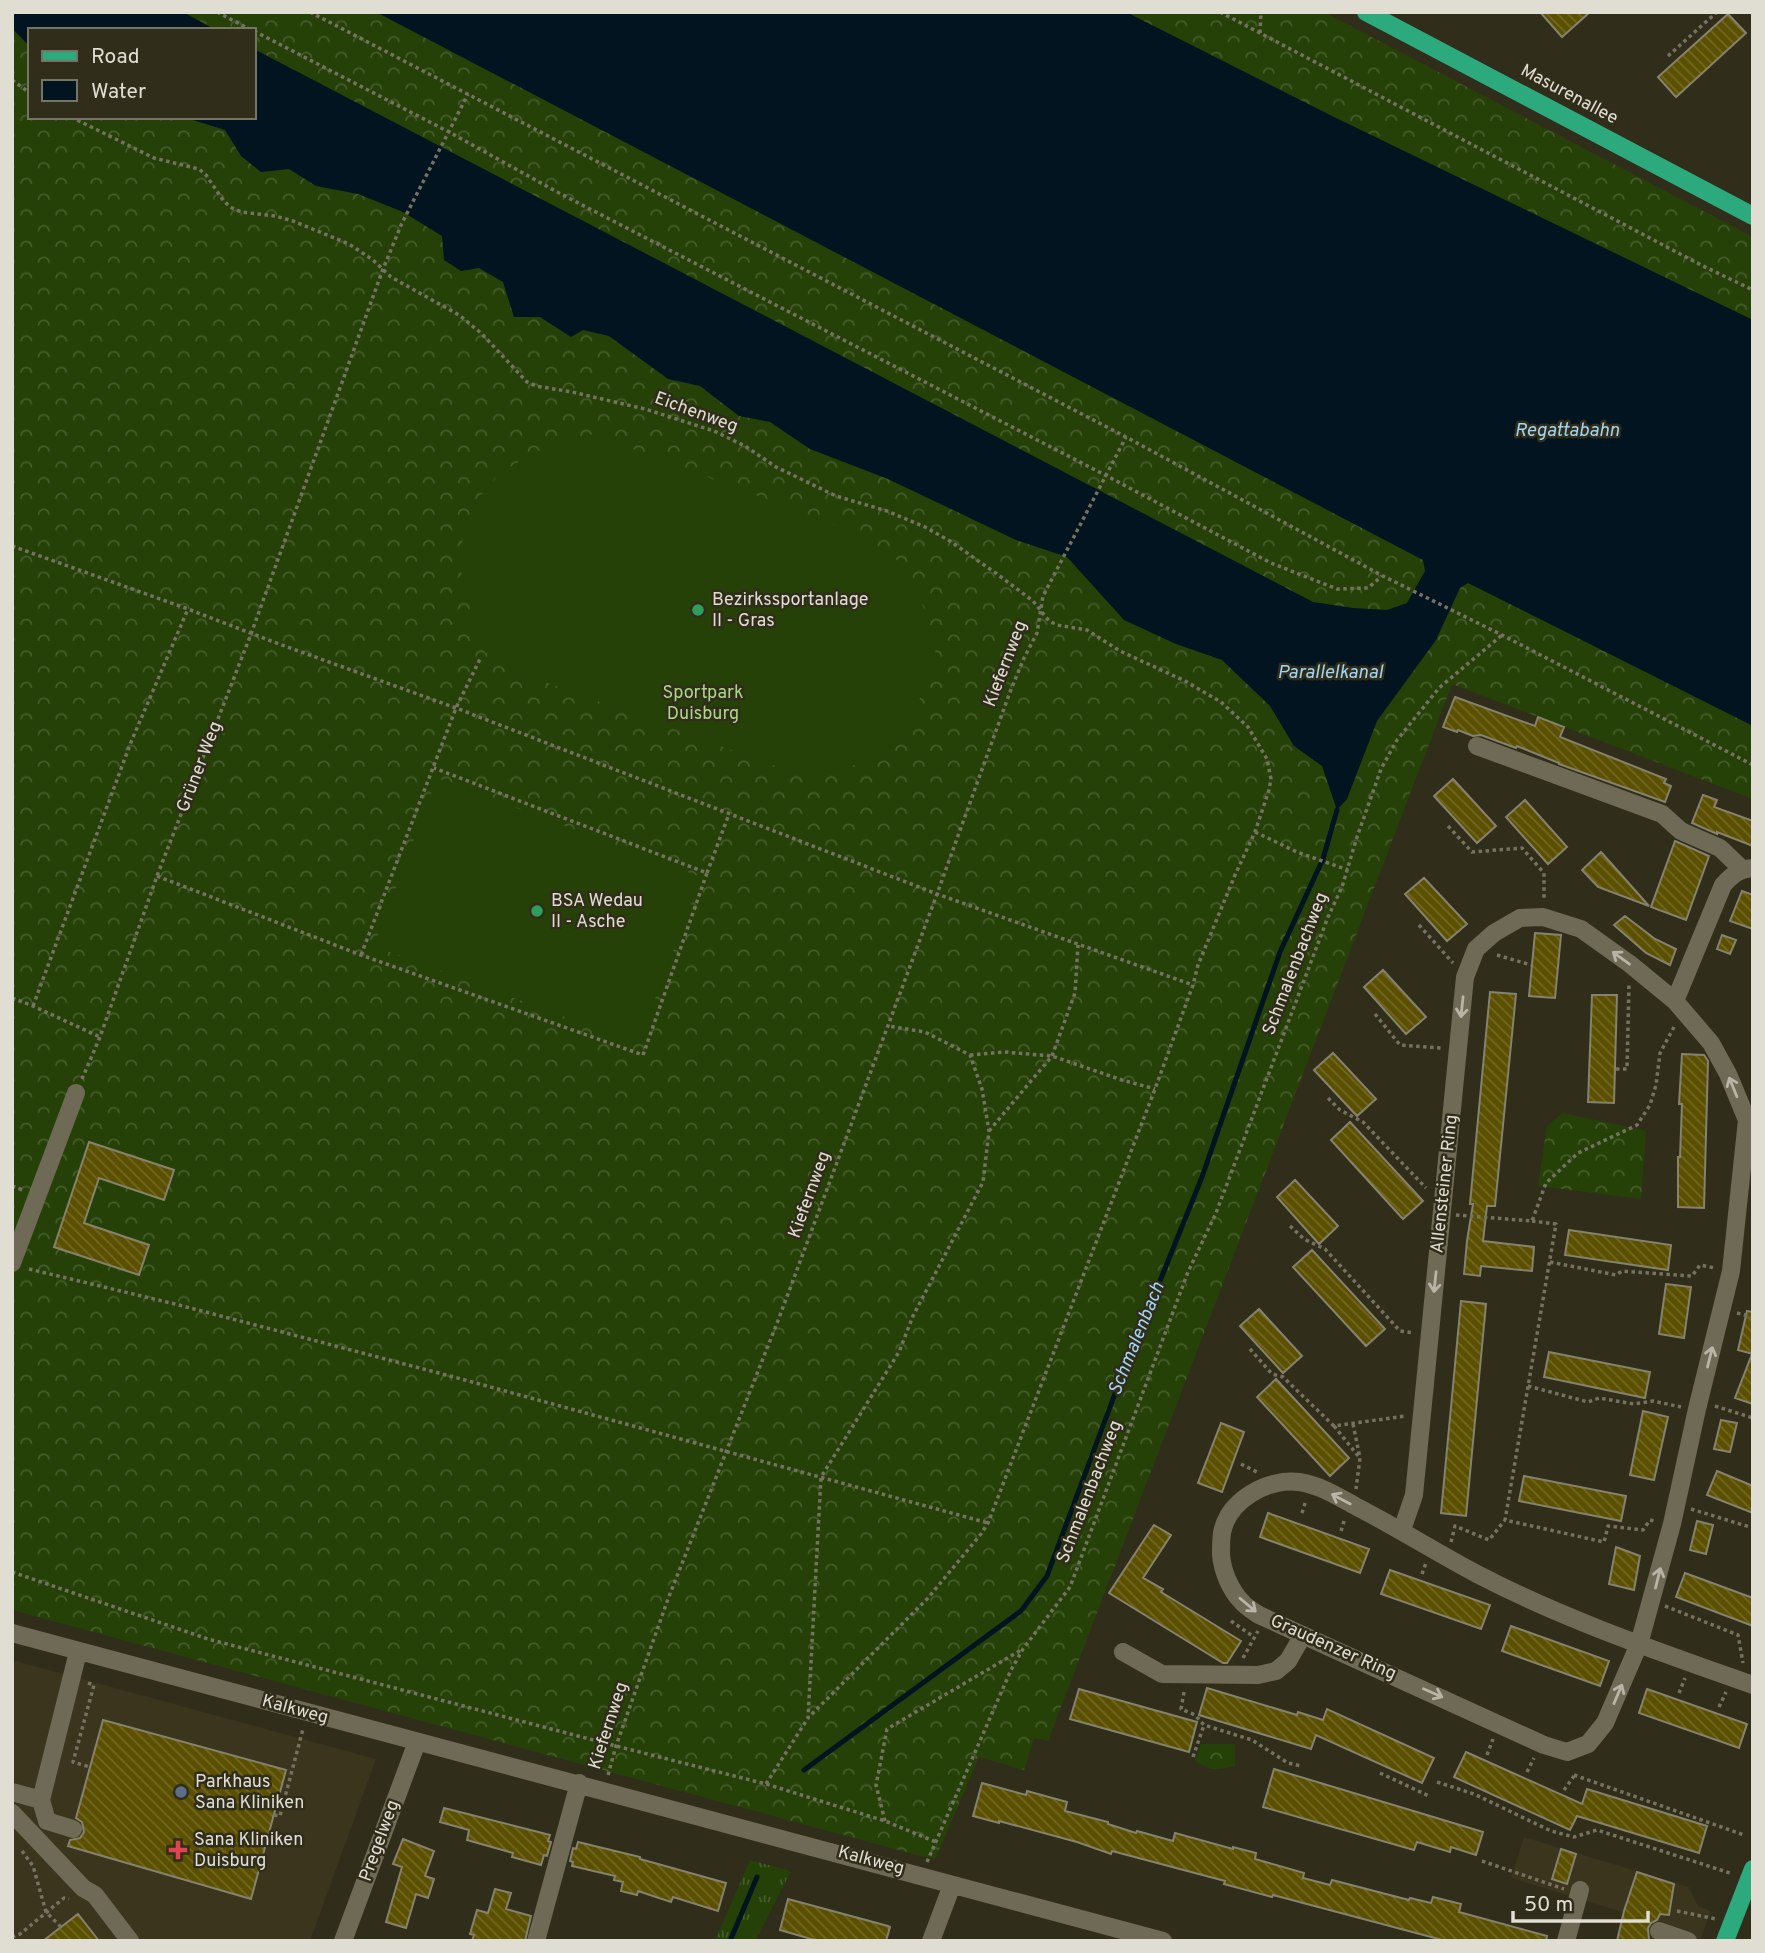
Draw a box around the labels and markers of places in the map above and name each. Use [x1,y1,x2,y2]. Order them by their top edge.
place label: Bezirkssportanlage II - Gras [712,589,868,633]
marker: Bezirkssportanlage II - Gras [690,602,706,618]
place label: BSA Wedau II - Asche [551,890,643,934]
marker: BSA Wedau II - Asche [529,903,545,919]
place label: Parkhaus Sana Kliniken [195,1771,304,1815]
marker: Parkhaus Sana Kliniken [173,1784,189,1800]
place label: Sana Kliniken Duisburg [194,1829,303,1873]
marker: Sana Kliniken Duisburg [168,1840,188,1860]

